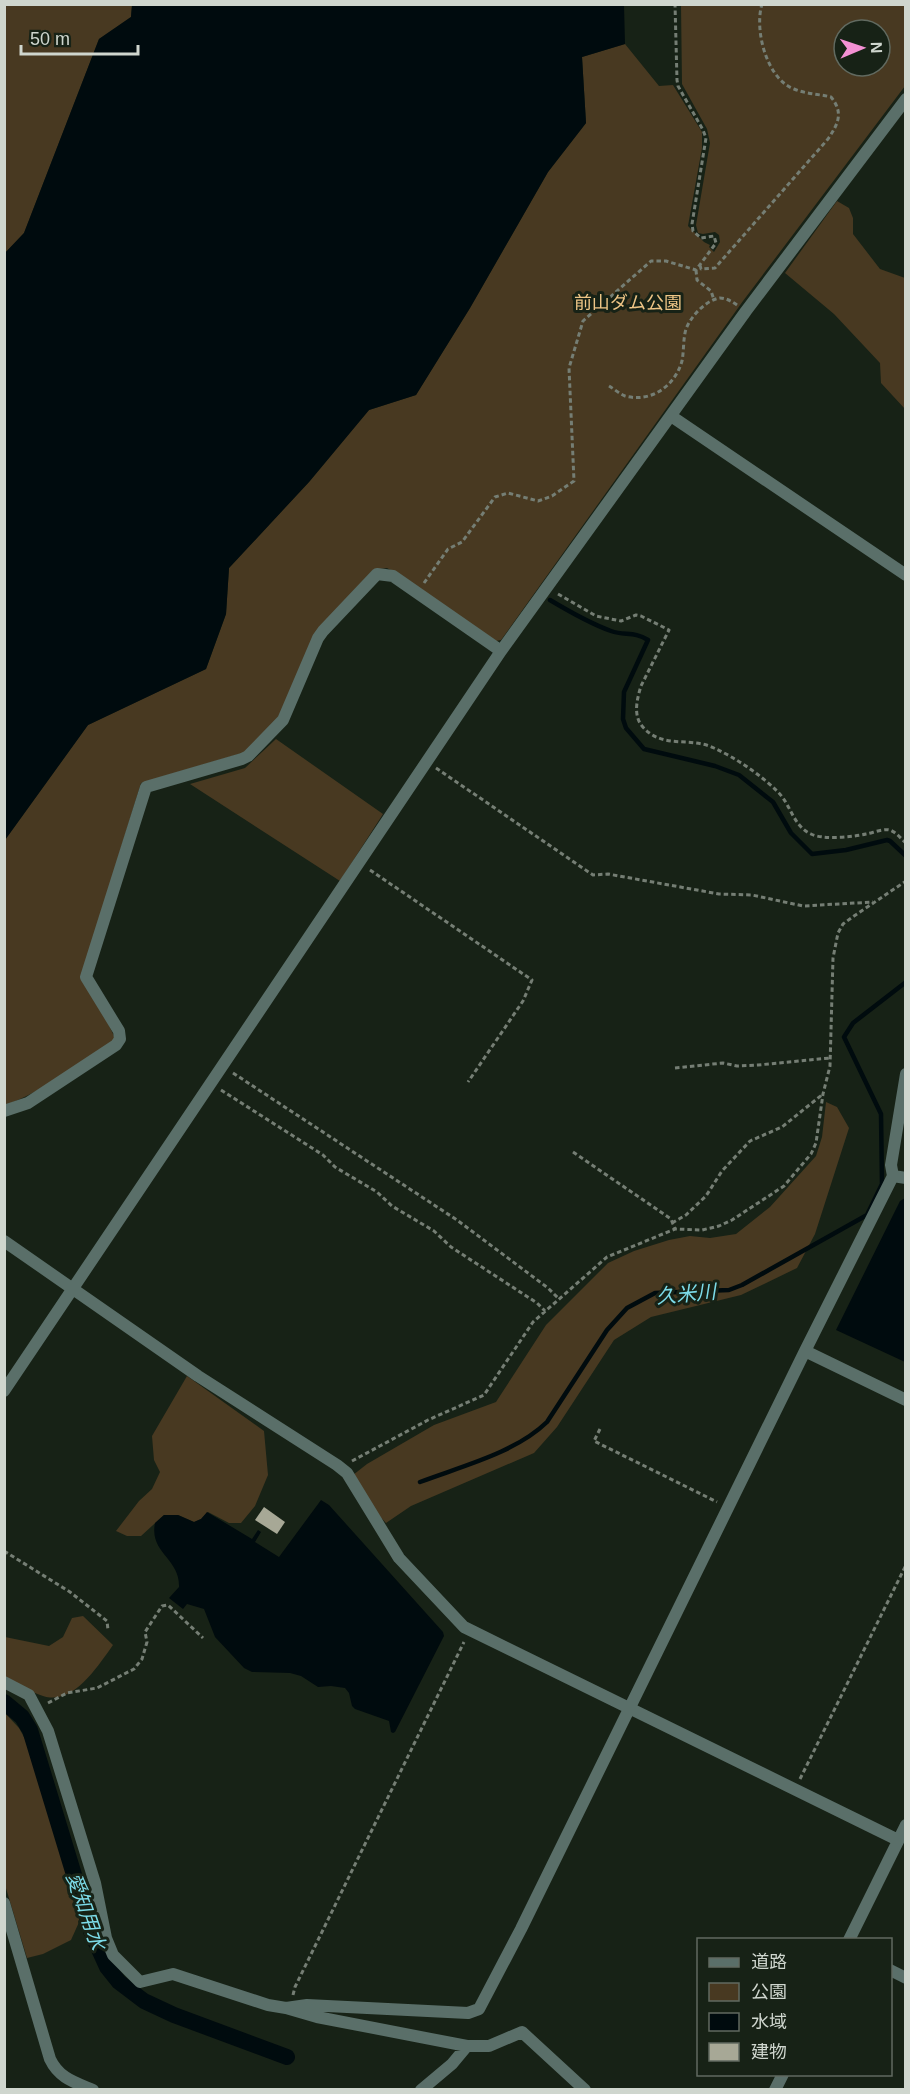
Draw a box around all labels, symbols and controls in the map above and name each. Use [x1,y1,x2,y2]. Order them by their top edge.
scale bar [21,18,138,56]
north arrow [832,18,892,78]
text: 50 m [30,29,70,49]
text: N [868,41,885,54]
park label: 前山ダム公園 [574,293,682,313]
water label: 久米川 [655,1280,719,1308]
water label: 愛知用水 [63,1870,110,1954]
legend [697,1938,892,2076]
text: 道路 [751,1952,787,1972]
text: 公園 [751,1982,787,2002]
text: 水域 [751,2012,787,2032]
text: 建物 [751,2042,787,2062]

